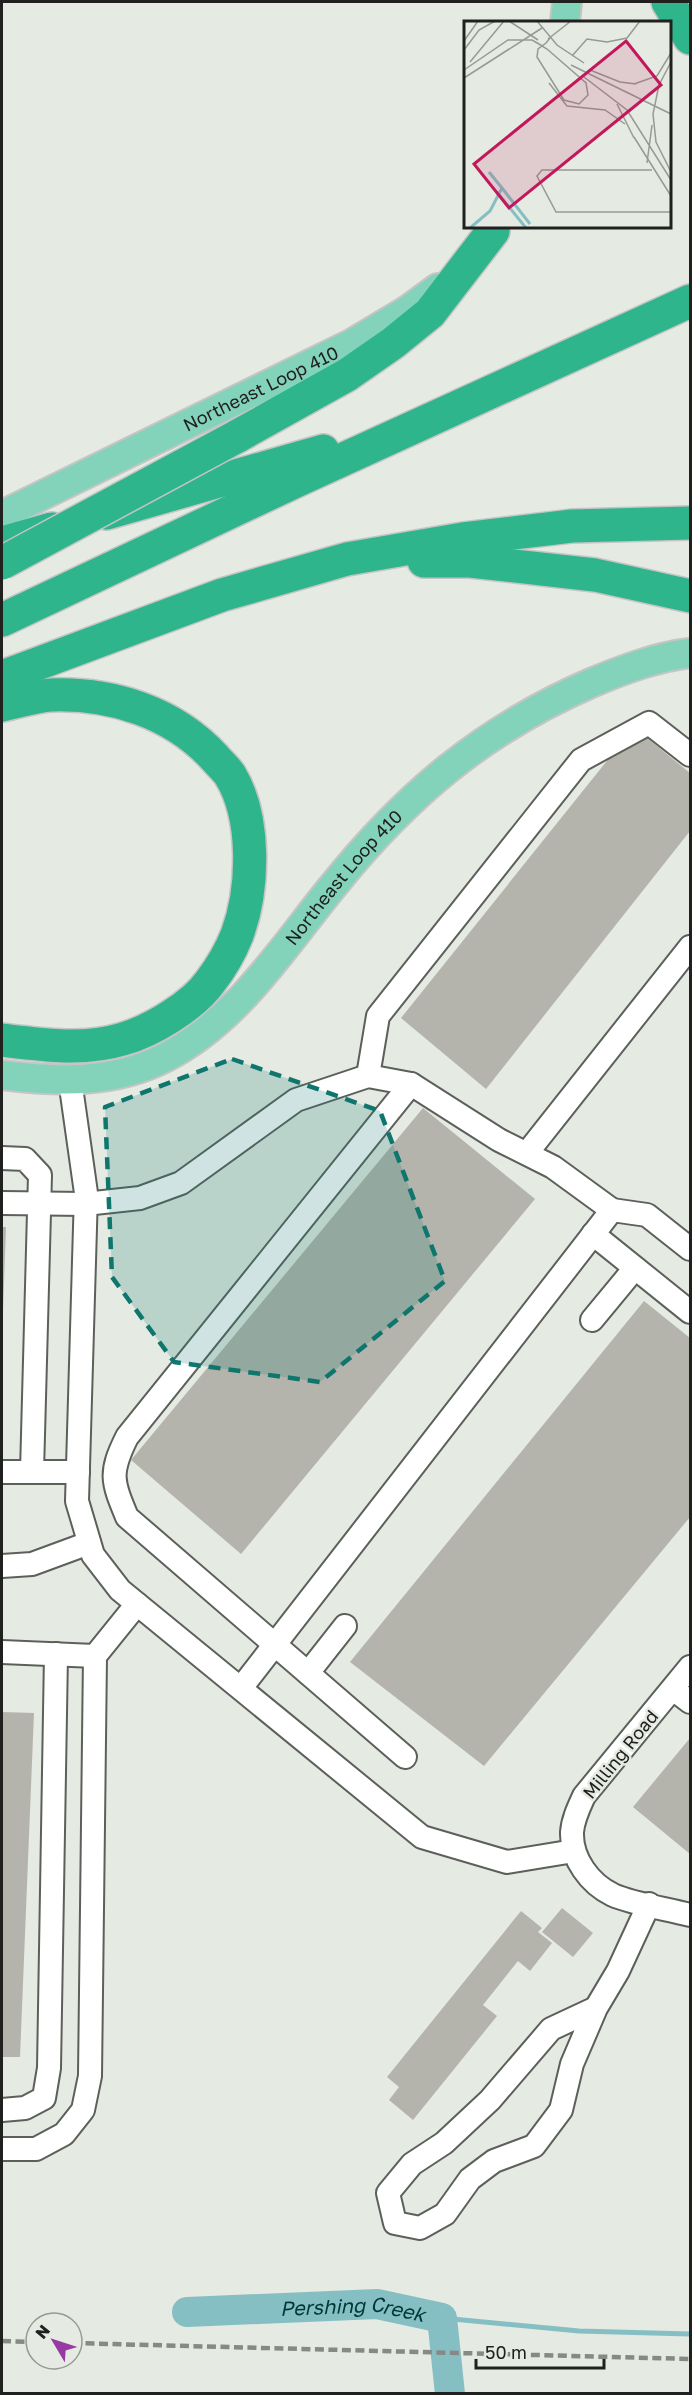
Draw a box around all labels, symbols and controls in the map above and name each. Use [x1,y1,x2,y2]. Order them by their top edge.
inset map [464,21,671,228]
street label: Northeast Loop 410 [179,341,342,436]
street label: Northeast Loop 410 [280,805,406,949]
street label: Milling Road [578,1705,662,1803]
water label: Pershing Creek [279,2292,430,2327]
north arrow [24,2311,84,2371]
text: N [31,2321,54,2343]
scale bar [476,2332,604,2370]
text: 50 m [485,2341,527,2363]

